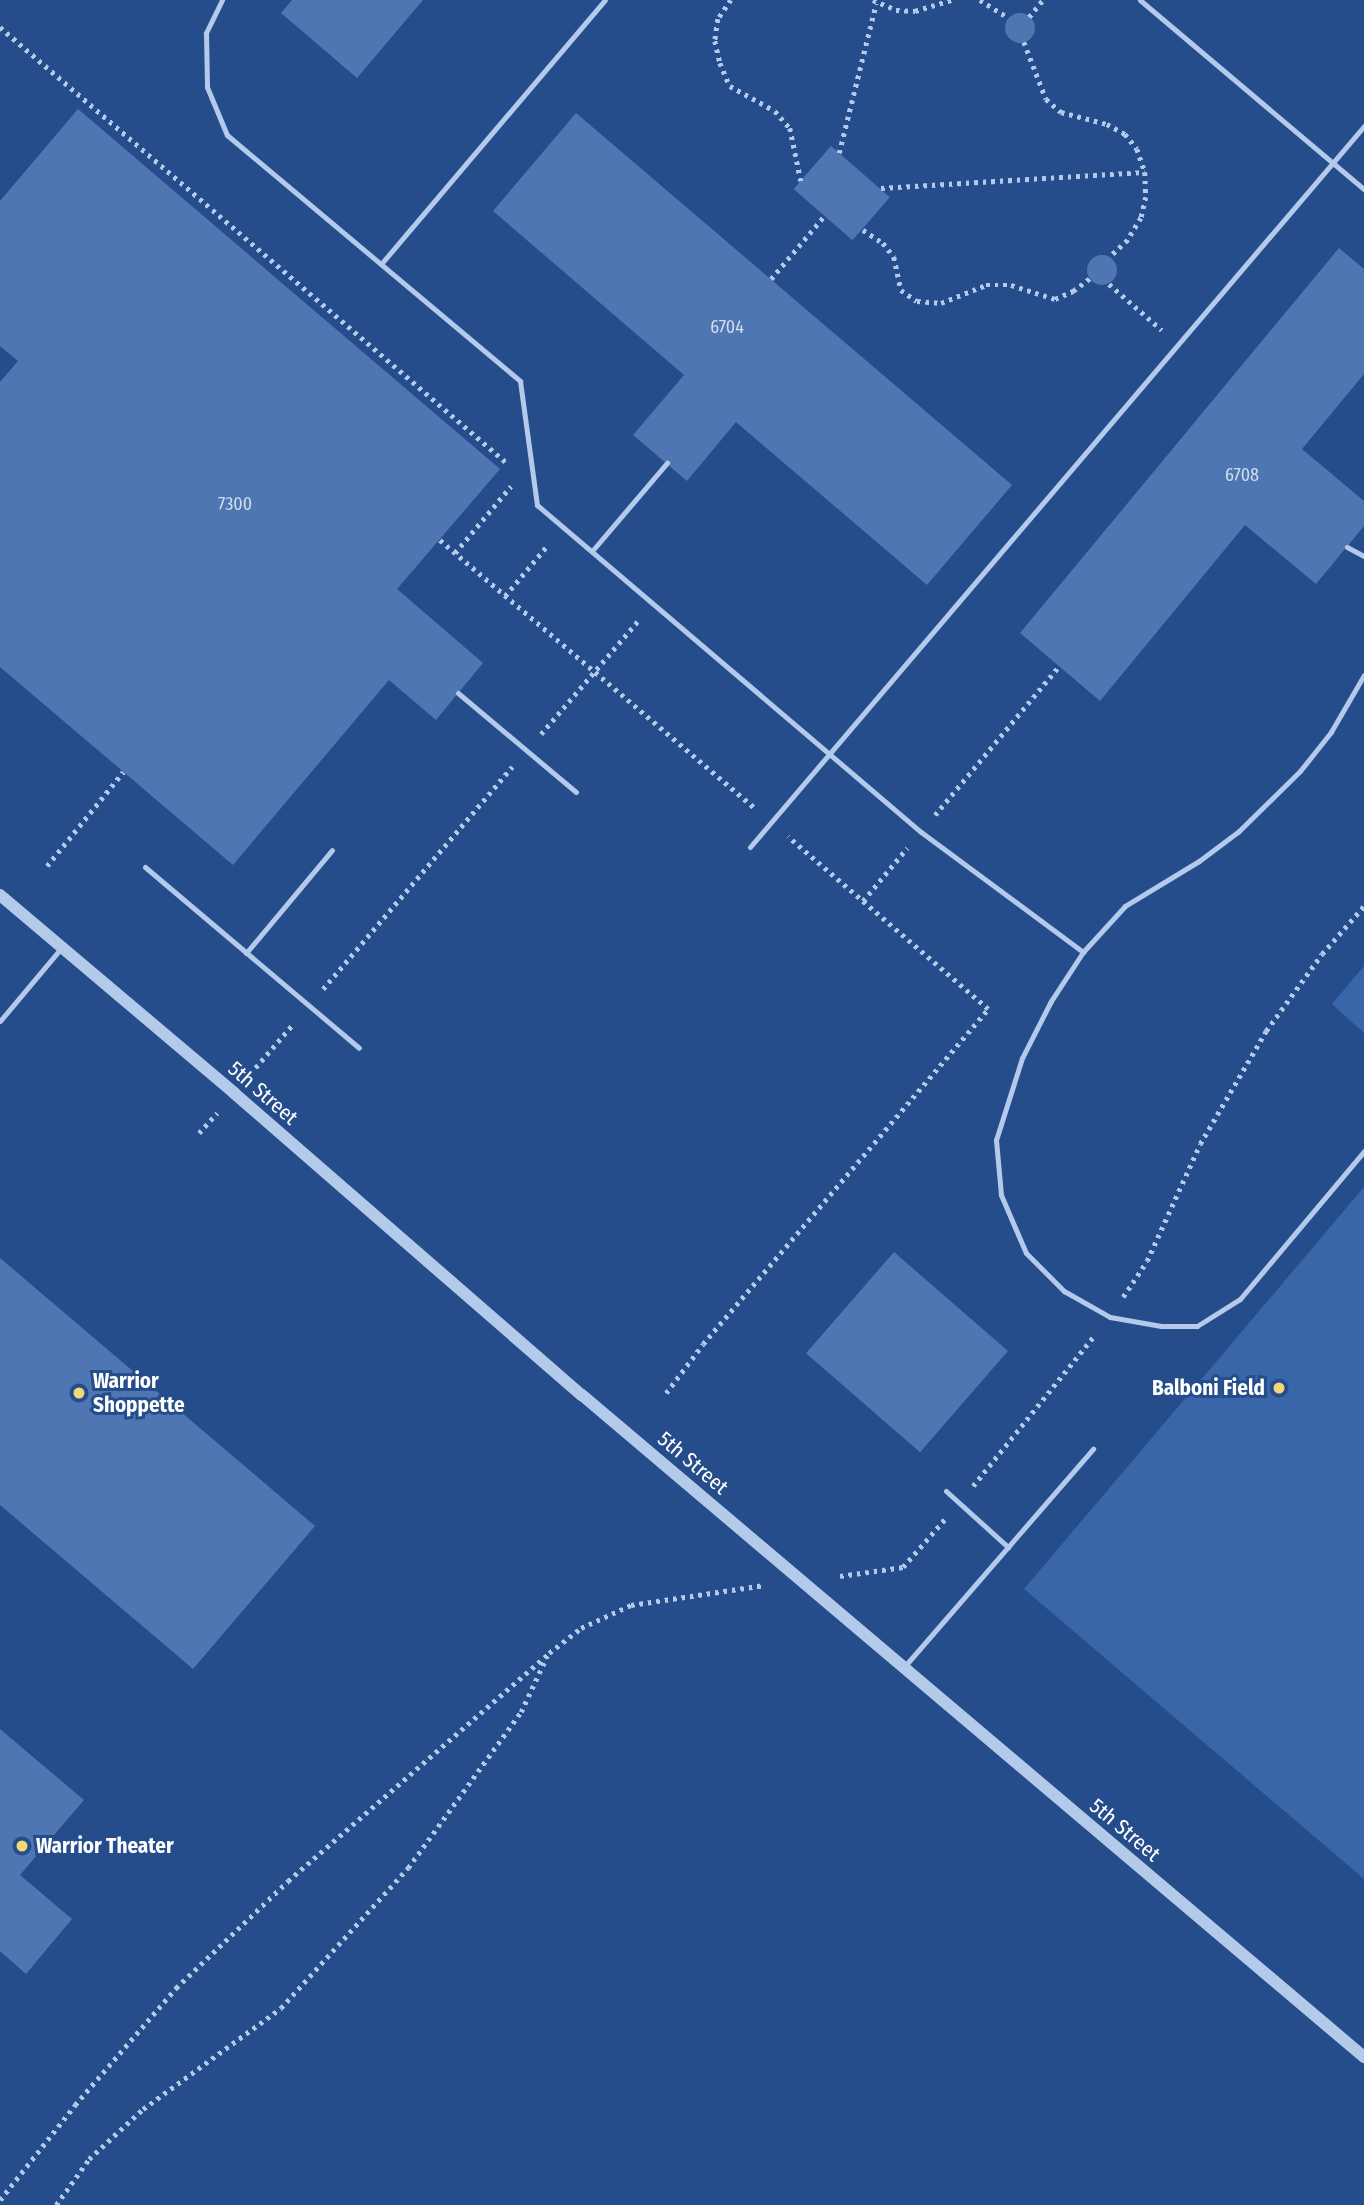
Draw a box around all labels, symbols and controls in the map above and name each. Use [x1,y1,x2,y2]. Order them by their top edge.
house number: 6704 [710,316,744,338]
house number: 6708 [1225,464,1259,486]
house number: 7300 [218,493,252,515]
street label: 5th Street [223,1056,303,1130]
place label: Warrior Shoppette [93,1368,185,1418]
place label: Balboni Field [1152,1375,1265,1401]
marker: Balboni Field [1271,1380,1287,1396]
marker: Warrior Shoppette [71,1385,87,1401]
street label: 5th Street [653,1426,733,1500]
street label: 5th Street [1085,1793,1165,1867]
place label: Warrior Theater [36,1833,174,1859]
marker: Warrior Theater [14,1838,30,1854]

